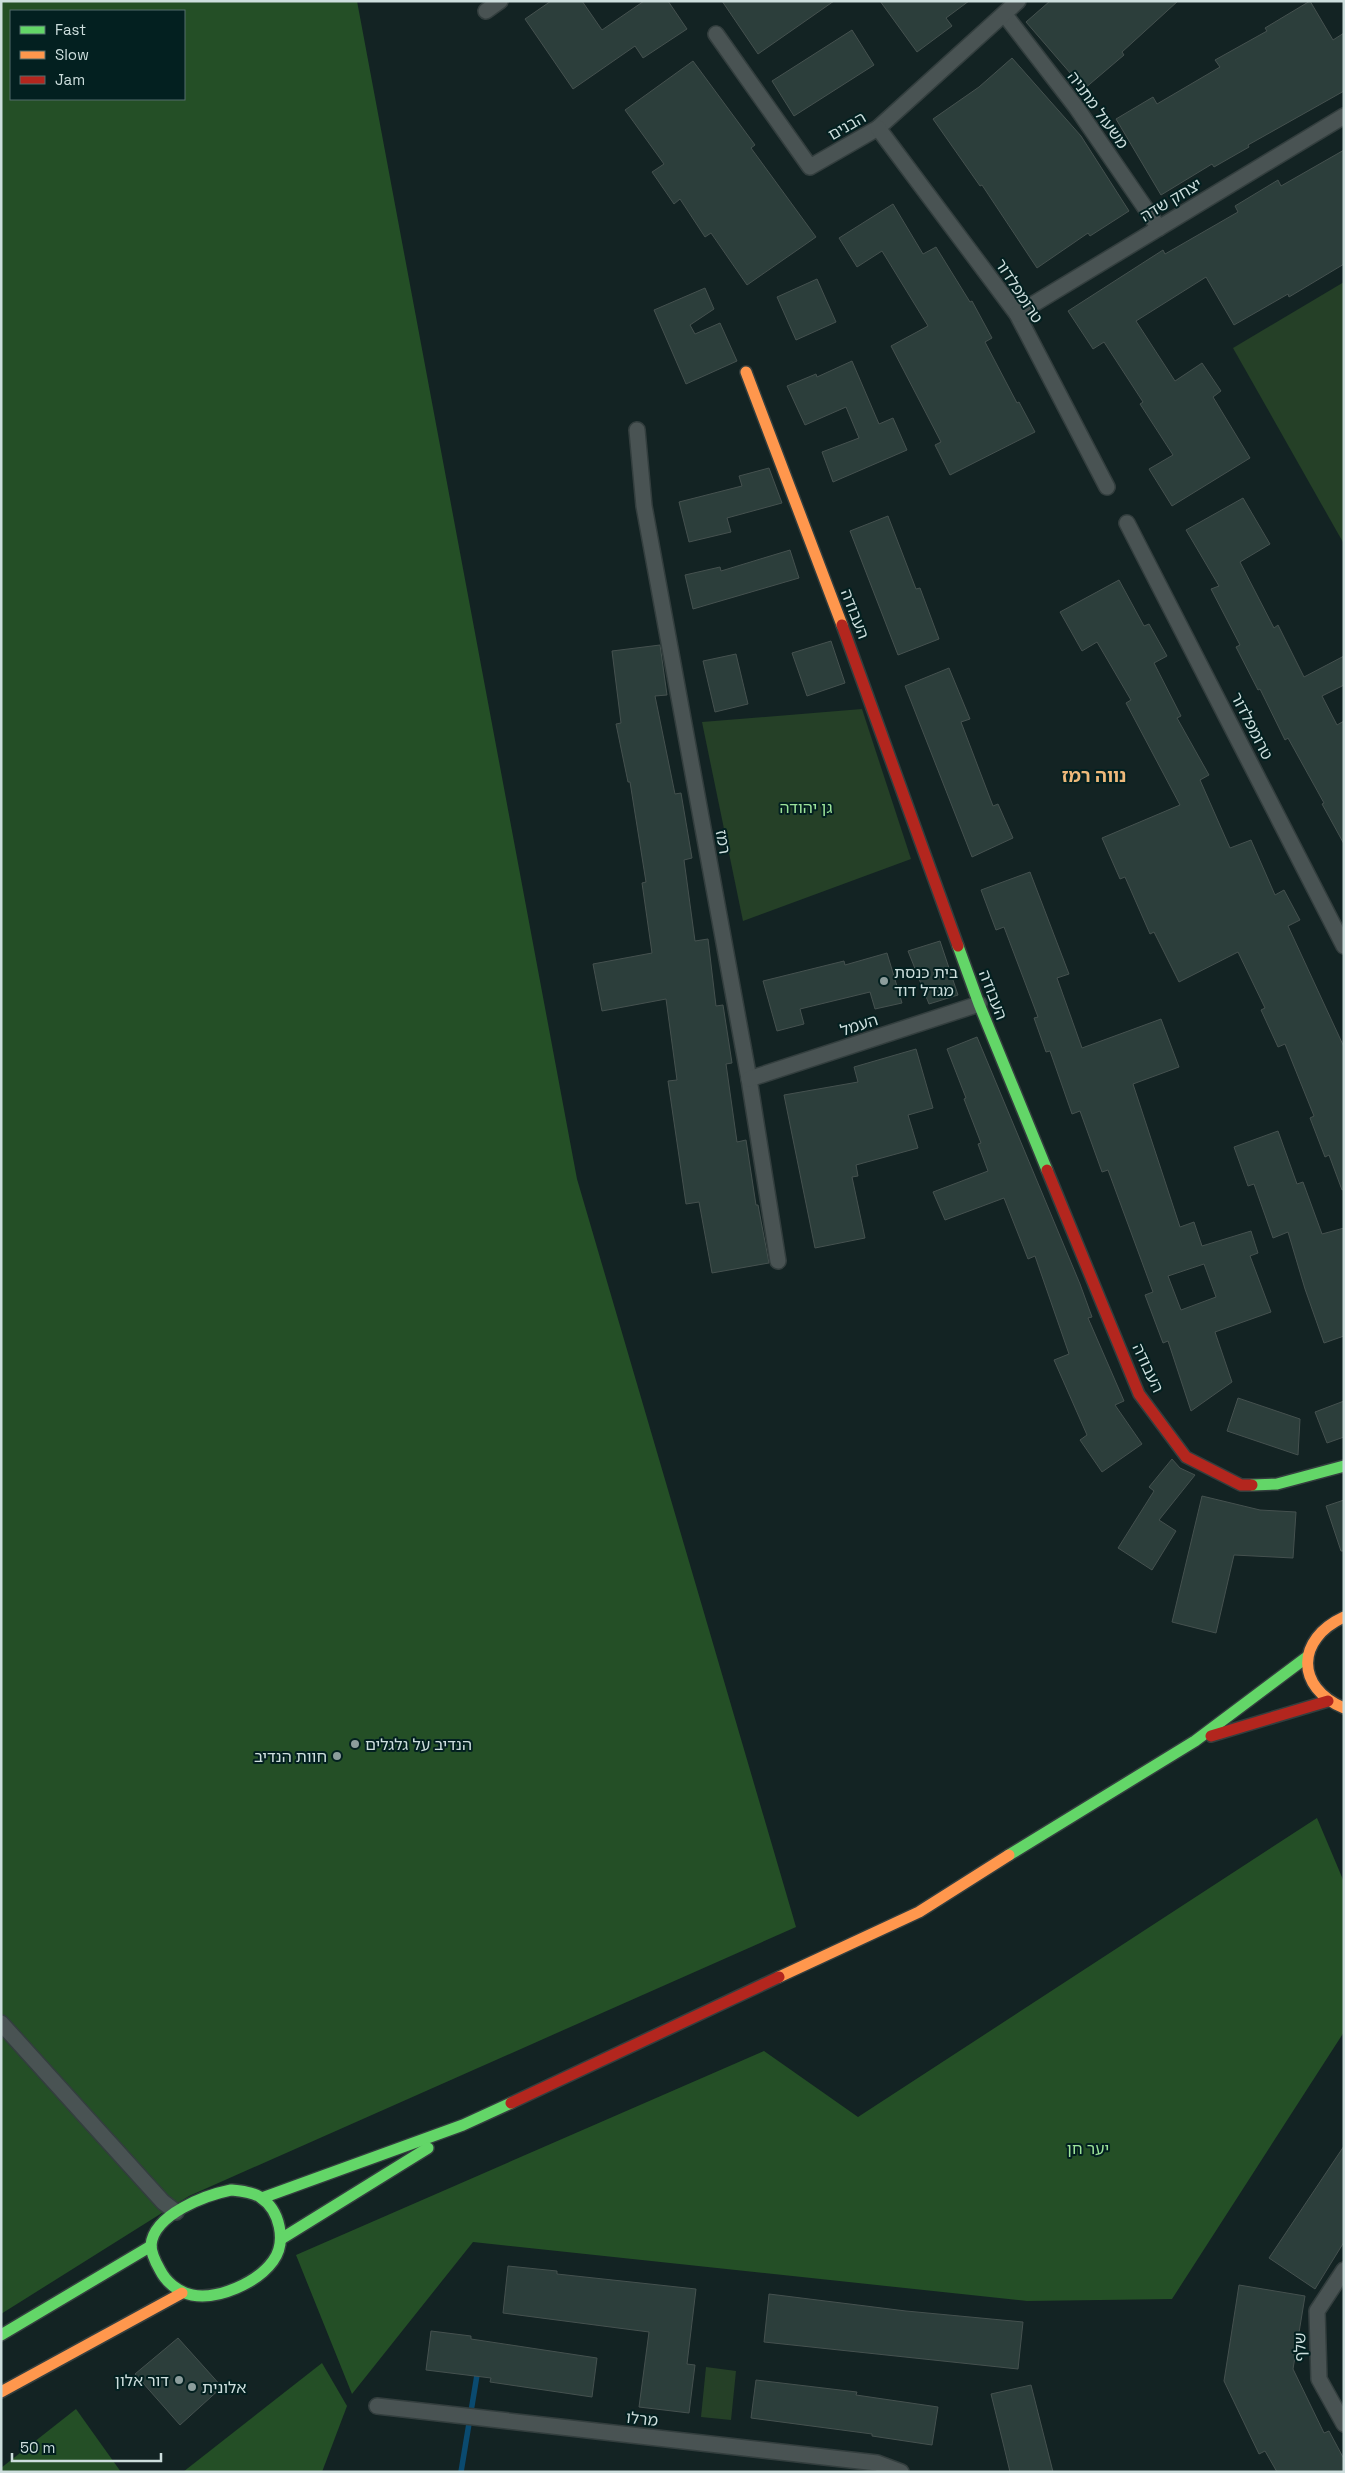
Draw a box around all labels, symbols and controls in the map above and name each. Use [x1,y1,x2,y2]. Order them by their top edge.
legend [10,10,185,100]
text: Fast [55,20,86,39]
text: Slow [55,45,89,64]
street label: משעול מתניה [1063,67,1133,153]
text: Jam [55,70,85,89]
street label: הבנים [824,107,870,145]
street label: יצחק שדה [1136,173,1206,227]
street label: טרומפלדור [990,255,1048,327]
street label: העבודה [836,586,874,642]
street label: טרומפלדור [1226,689,1278,763]
district label: נווה רמז [1062,764,1126,787]
park label: גן יהודה [780,797,833,818]
street label: רמז [711,828,735,856]
place label: בית כנסת מגדל דוד [894,962,958,1001]
street label: העבודה [974,967,1012,1023]
marker: בית כנסת מגדל דוד [878,975,890,987]
street label: העמל [837,1009,881,1041]
street label: העבודה [1128,1340,1168,1396]
place label: הנדיב על גלגלים [365,1734,472,1755]
marker: הנדיב על גלגלים [349,1738,361,1750]
place label: חוות הנדיב [254,1746,327,1767]
marker: חוות הנדיב [331,1750,343,1762]
park label: יער חן [1067,2138,1109,2159]
street label: שלף [1289,2332,1311,2362]
place label: דור אלון [115,2370,169,2391]
marker: דור אלון [173,2374,185,2386]
place label: אלונית [202,2377,246,2398]
marker: אלונית [186,2381,198,2393]
street label: מרלו [625,2407,659,2431]
scale bar [12,2430,161,2462]
text: 50 m [20,2438,55,2457]

